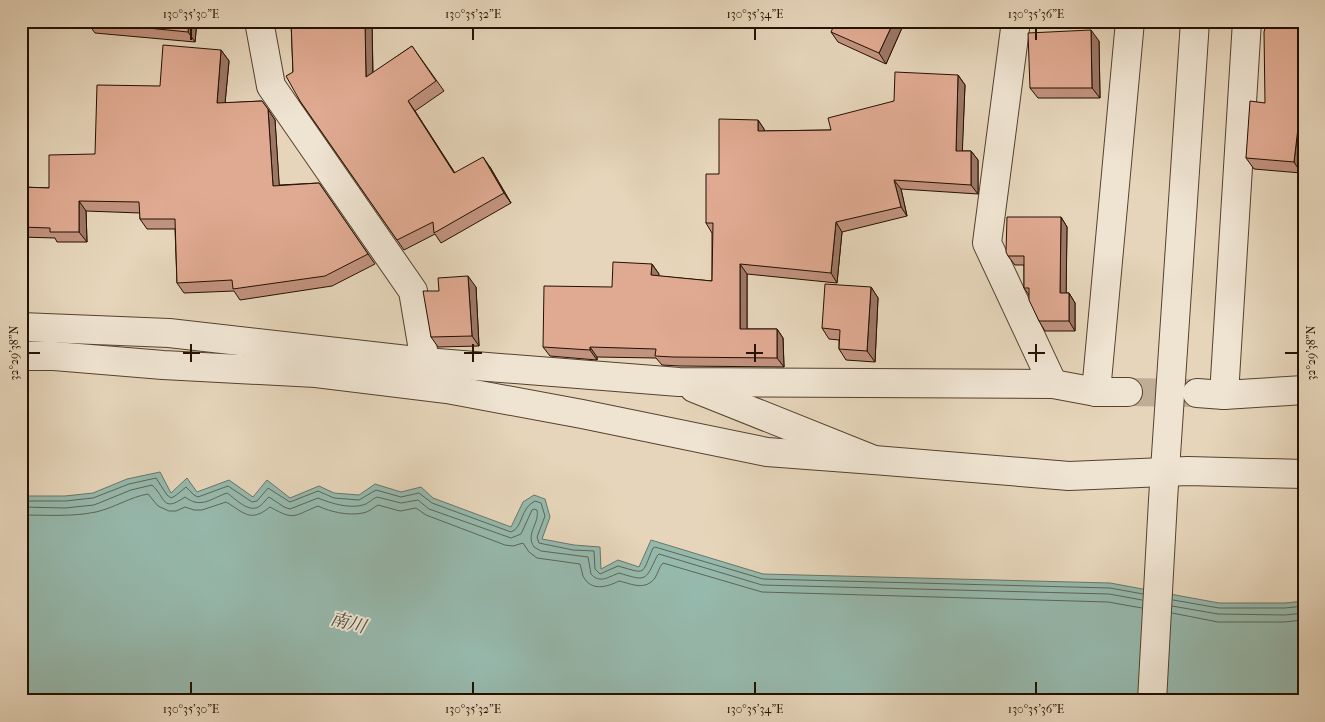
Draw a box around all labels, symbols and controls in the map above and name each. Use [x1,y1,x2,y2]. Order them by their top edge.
text: 130°35'30"E [163,7,219,21]
text: 130°35'32"E [445,7,501,21]
text: 130°35'34"E [727,7,783,21]
text: 130°35'36"E [1008,7,1064,21]
text: 32°29'38"N [7,325,21,381]
text: 32°29'38"N [1304,325,1318,381]
water label: 南川 [328,608,370,638]
text: 130°35'30"E [163,702,219,716]
text: 130°35'32"E [445,702,501,716]
text: 130°35'34"E [727,702,783,716]
text: 130°35'36"E [1008,702,1064,716]

